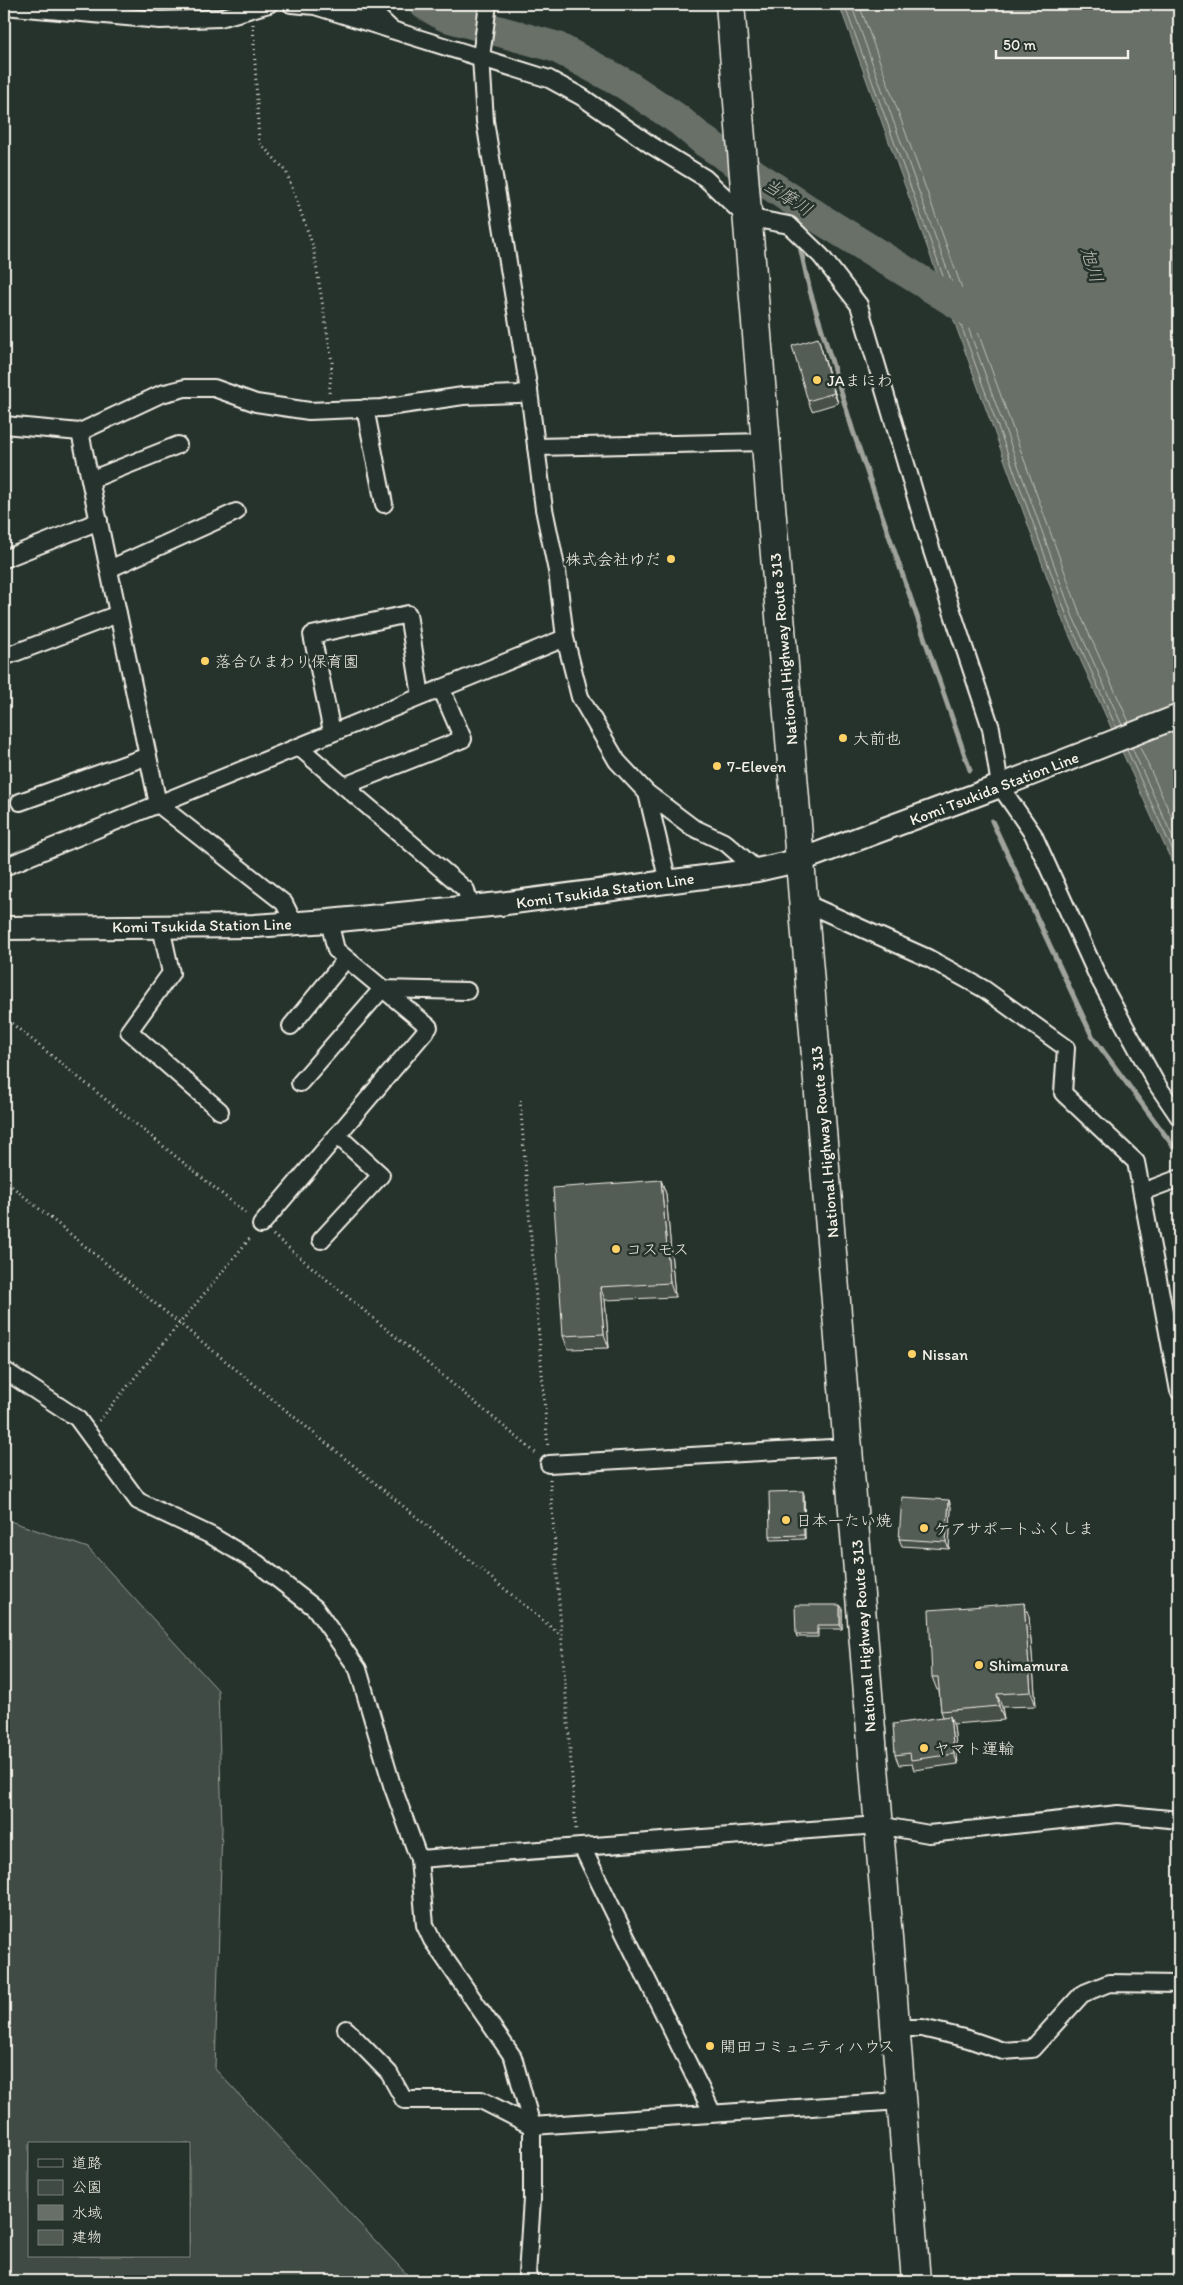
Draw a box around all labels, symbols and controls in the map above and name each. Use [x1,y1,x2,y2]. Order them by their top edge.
scale bar [996,28,1128,60]
text: 50 m [1003,36,1036,54]
water label: 当摩川 [759,173,817,221]
water label: 旭川 [1076,245,1108,285]
place label: JAまにわ [827,371,893,390]
marker: JAまにわ [811,374,823,386]
place label: 株式会社ゆだ [565,550,661,569]
street label: National Highway Route 313 [766,552,801,746]
marker: 株式会社ゆだ [665,553,677,565]
place label: 落合ひまわり保育園 [215,652,359,671]
marker: 落合ひまわり保育園 [199,655,211,667]
place label: 大前也 [853,729,901,748]
marker: 大前也 [837,732,849,744]
street label: Komi Tsukida Station Line [907,747,1081,830]
place label: 7-Eleven [727,757,786,776]
marker: 7-Eleven [711,760,723,772]
street label: Komi Tsukida Station Line [515,869,695,912]
street label: Komi Tsukida Station Line [112,914,292,937]
street label: National Highway Route 313 [807,1045,842,1239]
place label: コスモス [626,1240,689,1259]
marker: コスモス [610,1243,622,1255]
place label: Nissan [922,1345,968,1364]
marker: Nissan [906,1348,918,1360]
place label: 日本一たい焼 [796,1511,892,1530]
marker: 日本一たい焼 [780,1514,792,1526]
place label: ケアサポートふくしま [934,1519,1094,1538]
marker: ケアサポートふくしま [918,1522,930,1534]
street label: National Highway Route 313 [847,1539,880,1733]
place label: Shimamura [989,1656,1069,1675]
marker: Shimamura [973,1659,985,1671]
place label: ヤマト運輸 [934,1739,1014,1758]
marker: ヤマト運輸 [918,1742,930,1754]
place label: 開田コミュニティハウス [720,2037,895,2056]
marker: 開田コミュニティハウス [704,2040,716,2052]
legend [28,2142,190,2258]
text: 道路 [72,2154,102,2172]
text: 公園 [72,2178,102,2196]
text: 水域 [72,2204,102,2222]
text: 建物 [72,2228,102,2246]

